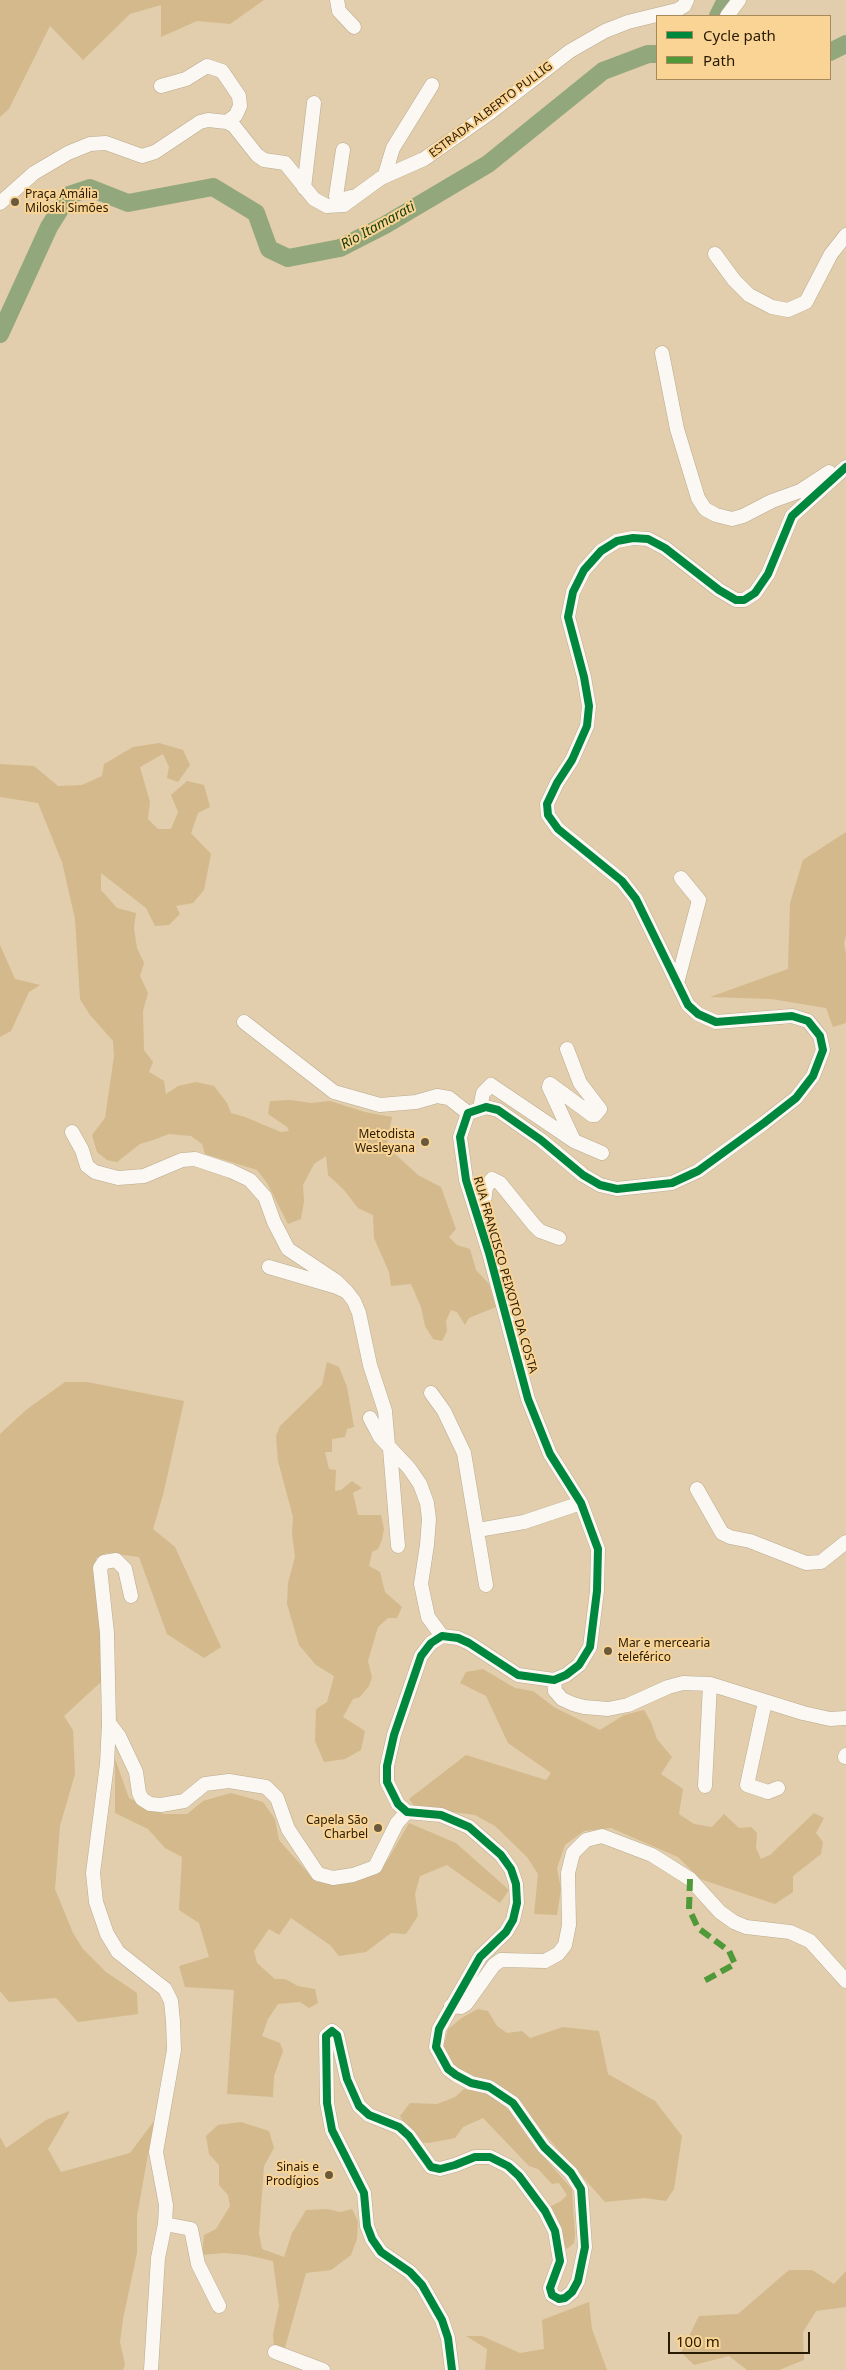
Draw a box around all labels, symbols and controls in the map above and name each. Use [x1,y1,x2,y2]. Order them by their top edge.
legend [656,15,831,80]
text: Cycle path [703,25,776,45]
text: Path [703,50,735,70]
street label: ESTRADA ALBERTO PULLIG [427,59,555,161]
place label: Praça Amália Miloski Simões [25,188,108,216]
marker: Praça Amália Miloski Simões [9,196,21,208]
water label: Rio Itamarati [338,199,418,253]
place label: Metodista Wesleyana [355,1128,415,1156]
marker: Metodista Wesleyana [419,1136,431,1148]
street label: RUA FRANCISCO PEIXOTO DA COSTA [470,1175,540,1375]
place label: Mar e mercearia teleférico [618,1637,710,1665]
marker: Mar e mercearia teleférico [602,1645,614,1657]
place label: Capela São Charbel [306,1814,368,1842]
marker: Capela São Charbel [372,1822,384,1834]
place label: Sinais e Prodígios [266,2161,319,2189]
marker: Sinais e Prodígios [323,2169,335,2181]
scale bar [671,2322,814,2354]
text: 100 m [676,2331,720,2351]

